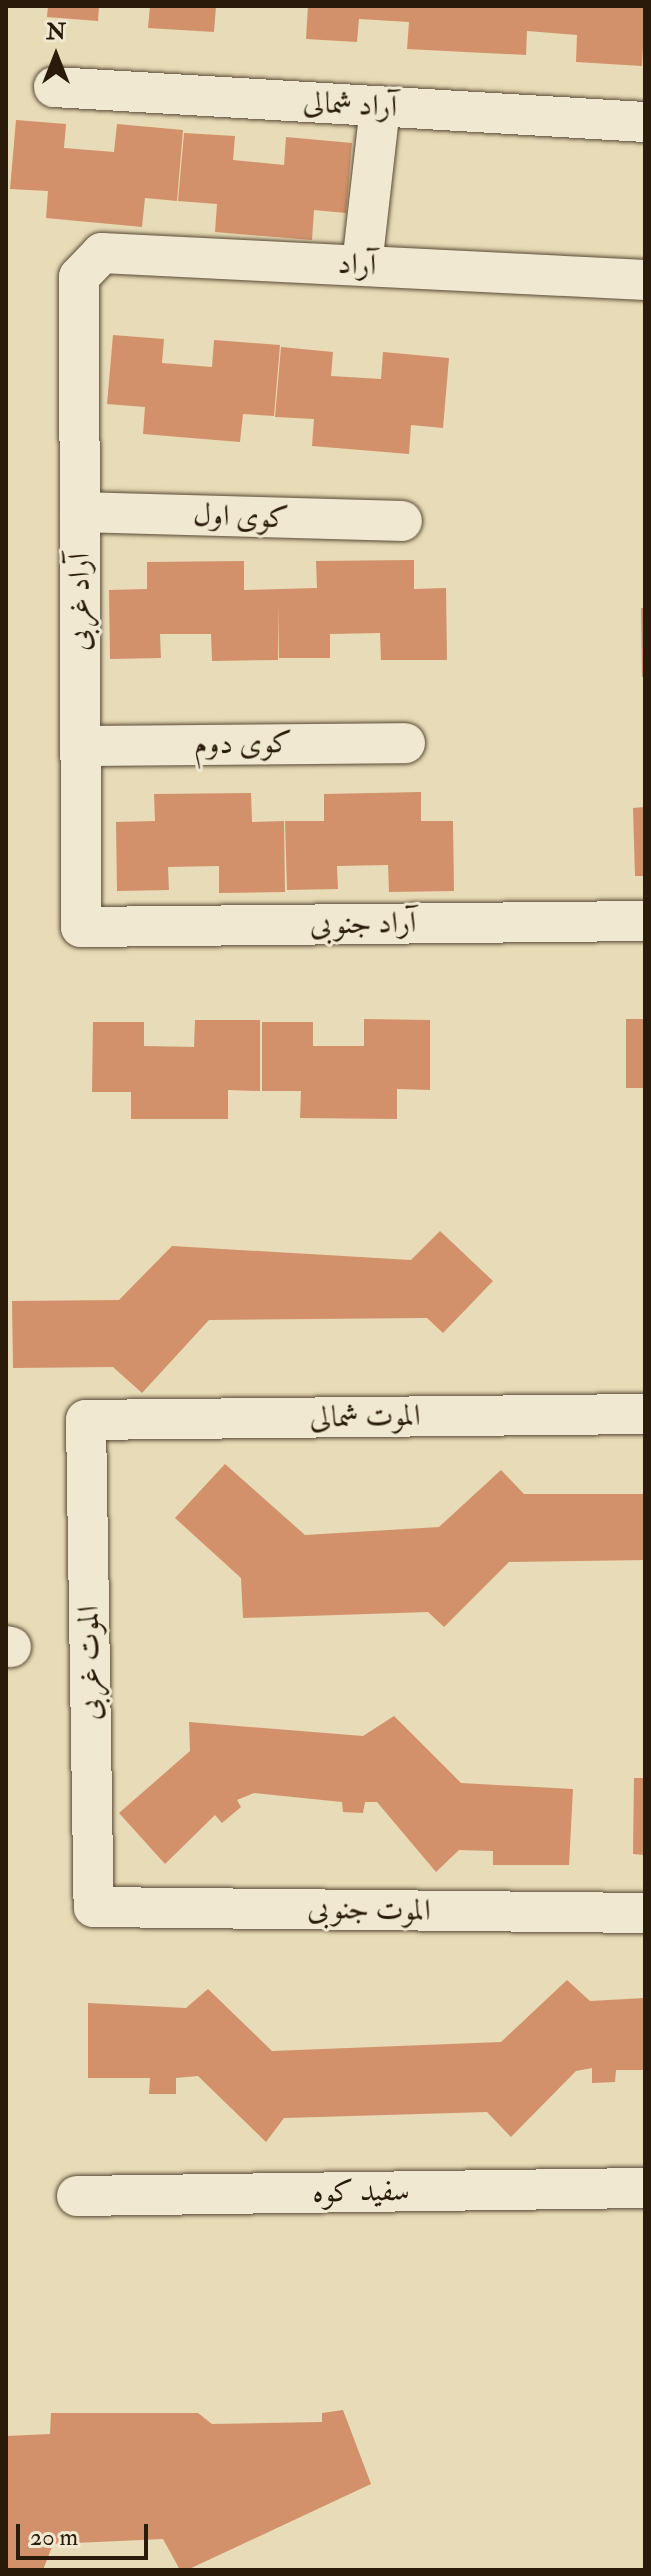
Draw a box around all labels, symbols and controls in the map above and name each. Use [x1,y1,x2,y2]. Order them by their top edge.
north arrow [16,16,96,96]
text: N [46,18,66,46]
street label: آراد شمالی [302,85,398,125]
street label: آراد [337,246,377,284]
street label: کوی اول [192,497,290,537]
street label: آراد غربی [62,553,98,651]
street label: کوی دوم [193,725,293,763]
street label: آراد جنوبی [309,905,417,943]
street label: الموت شمالی [309,1398,421,1436]
street label: الموت غربی [71,1605,109,1721]
street label: الموت جنوبی [307,1891,431,1929]
street label: سفید کوه [312,2173,410,2211]
scale bar [20,2508,152,2558]
text: 20 m [30,2522,78,2553]

